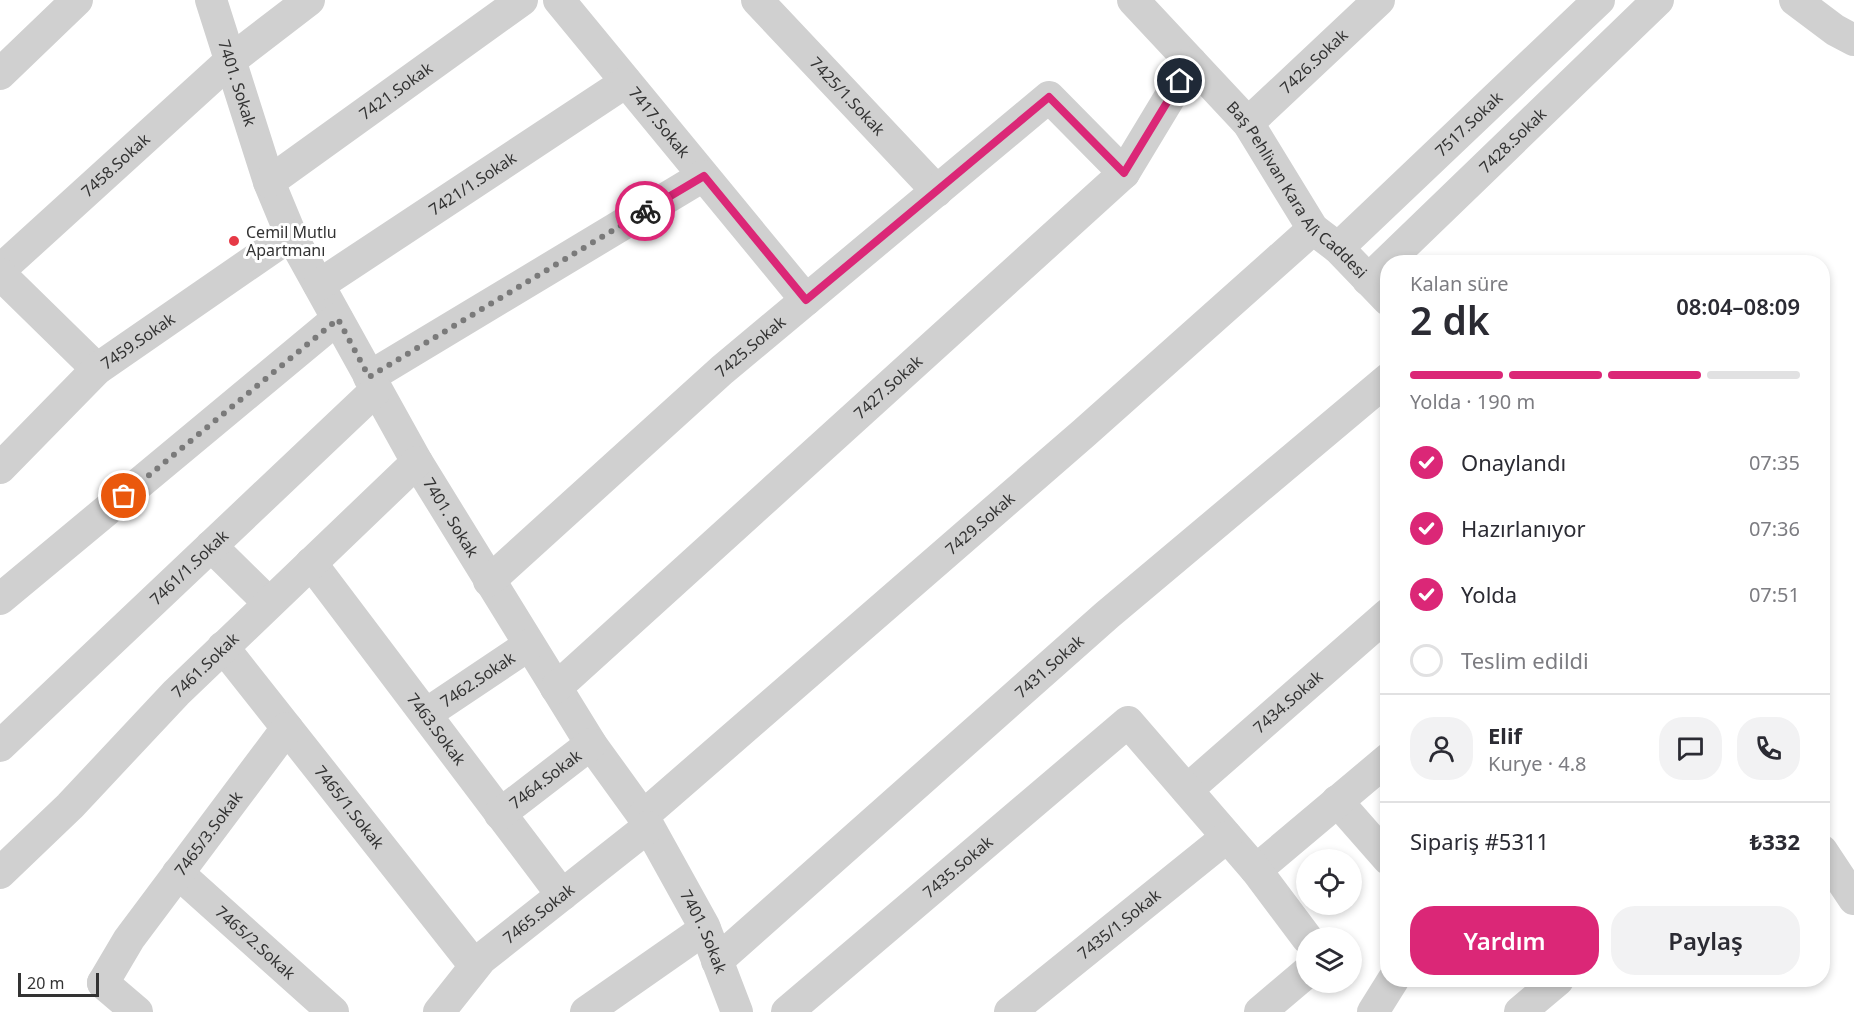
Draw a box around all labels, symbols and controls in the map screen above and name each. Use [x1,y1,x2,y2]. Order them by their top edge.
street label: 7426.Sokak [1275,24,1353,99]
street label: 7401. Sokak [213,37,262,129]
street label: 7425/1.Sokak [805,52,890,141]
pin [1154,55,1205,106]
street label: 7421.Sokak [355,57,437,125]
icon: home [1163,64,1196,97]
street label: 7417.Sokak [624,82,695,162]
street label: 7517.Sokak [1430,86,1507,161]
street label: Baş Pehlivan Kara Ali Caddesi [1222,96,1372,283]
street label: 7428.Sokak [1474,102,1551,178]
street label: 7458.Sokak [76,128,155,202]
street label: 7421/1.Sokak [424,146,521,220]
courier [615,181,675,241]
icon: bike [629,195,662,228]
place label: Cemil Mutlu Apartmanı [246,221,337,261]
marker: Cemil Mutlu Apartmanı [227,234,241,248]
text: Kalan süre [1410,270,1509,297]
text: 08:04–08:09 [1676,291,1800,321]
text: 2 dk [1410,293,1490,346]
street label: 7459.Sokak [96,307,179,374]
street label: 7425.Sokak [710,310,790,382]
street label: 7427.Sokak [849,350,927,424]
text: Yolda · 190 m [1410,388,1535,415]
icon: check [1410,446,1443,479]
text: Onaylandı [1461,447,1566,477]
text: 07:35 [1749,449,1800,476]
pin [98,470,149,521]
street label: 7401. Sokak [418,473,484,562]
icon: bag [107,479,140,512]
street label: 7429.Sokak [940,487,1020,560]
icon: check [1410,512,1443,545]
text: Hazırlanıyor [1461,513,1586,543]
text: 07:36 [1749,515,1800,542]
street label: 7461/1.Sokak [145,524,233,610]
icon: check [1410,578,1443,611]
text: Yolda [1461,579,1517,609]
text: 07:51 [1749,581,1800,608]
street label: 7461.Sokak [167,627,244,703]
street label: 7431.Sokak [1010,629,1089,703]
text: Teslim edildi [1461,645,1589,675]
street label: 7462.Sokak [436,646,520,712]
street label: 7434.Sokak [1248,665,1328,738]
street label: 7463.Sokak [402,688,471,770]
button: person [1410,717,1473,780]
button: chat [1659,717,1722,780]
button: phone [1737,717,1800,780]
text: Elif [1488,720,1522,750]
street label: 7464.Sokak [505,744,586,814]
text: Kurye · 4.8 [1488,750,1586,777]
street label: 7465/1.Sokak [310,761,390,854]
street label: 7465/3.Sokak [169,786,247,880]
text: Sipariş #5311 [1410,826,1549,856]
text: ₺332 [1750,826,1800,856]
street label: 7435.Sokak [918,831,998,903]
map controls [1296,849,1362,993]
button: locate [1296,849,1362,915]
street label: 7465.Sokak [498,878,579,949]
street label: 7435/1.Sokak [1073,884,1165,964]
street label: 7401. Sokak [675,886,732,977]
street label: 7465/2.Sokak [211,901,301,985]
button: Yardım [1410,906,1599,975]
button: Paylaş [1611,906,1800,975]
button: layers [1296,927,1362,993]
scale bar [18,970,99,998]
text: 20 m [27,972,64,994]

